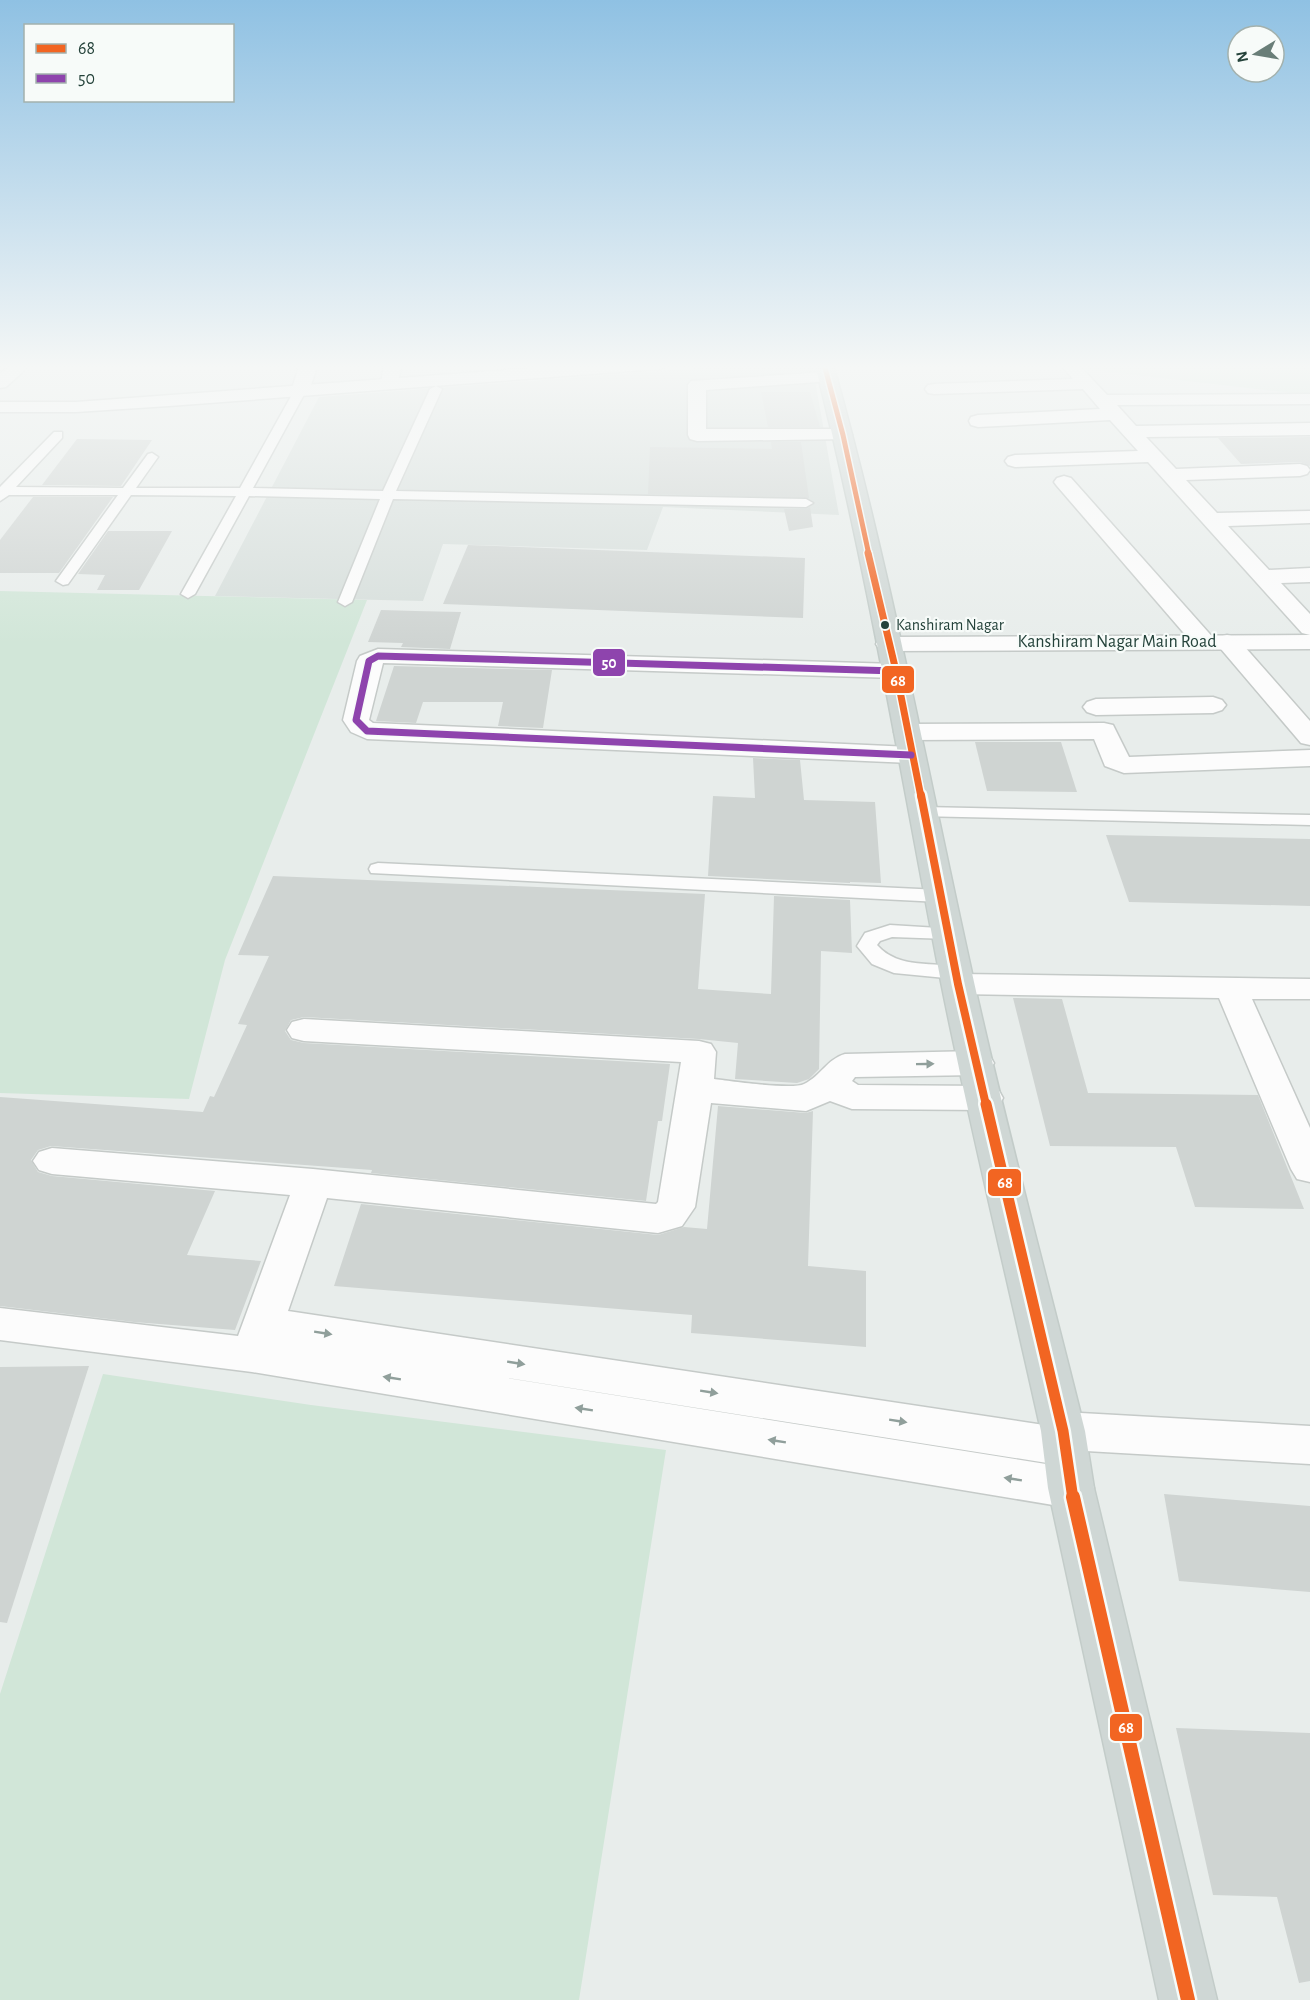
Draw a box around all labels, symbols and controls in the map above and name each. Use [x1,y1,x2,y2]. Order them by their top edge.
legend [24,24,234,102]
north arrow [1226,24,1286,84]
text: 68 [78,40,95,58]
text: N [1233,50,1251,64]
text: 50 [78,70,95,88]
place label: Kanshiram Nagar [896,617,1005,633]
marker: Kanshiram Nagar [879,619,891,631]
street label: Kanshiram Nagar Main Road [1017,633,1217,651]
line badge: 50 [592,648,626,677]
text: 50 [601,655,617,671]
line badge: 68 [881,665,915,694]
text: 68 [890,673,906,689]
one-way arrow [916,1059,935,1069]
line badge: 68 [987,1168,1022,1197]
text: 68 [997,1175,1013,1191]
one-way arrow [314,1329,333,1338]
one-way arrow [507,1358,526,1367]
one-way arrow [382,1373,401,1382]
one-way arrow [699,1388,718,1397]
one-way arrow [575,1405,594,1414]
one-way arrow [889,1417,908,1426]
one-way arrow [767,1436,786,1445]
one-way arrow [1004,1474,1023,1483]
line badge: 68 [1109,1713,1143,1742]
text: 68 [1118,1720,1134,1736]

